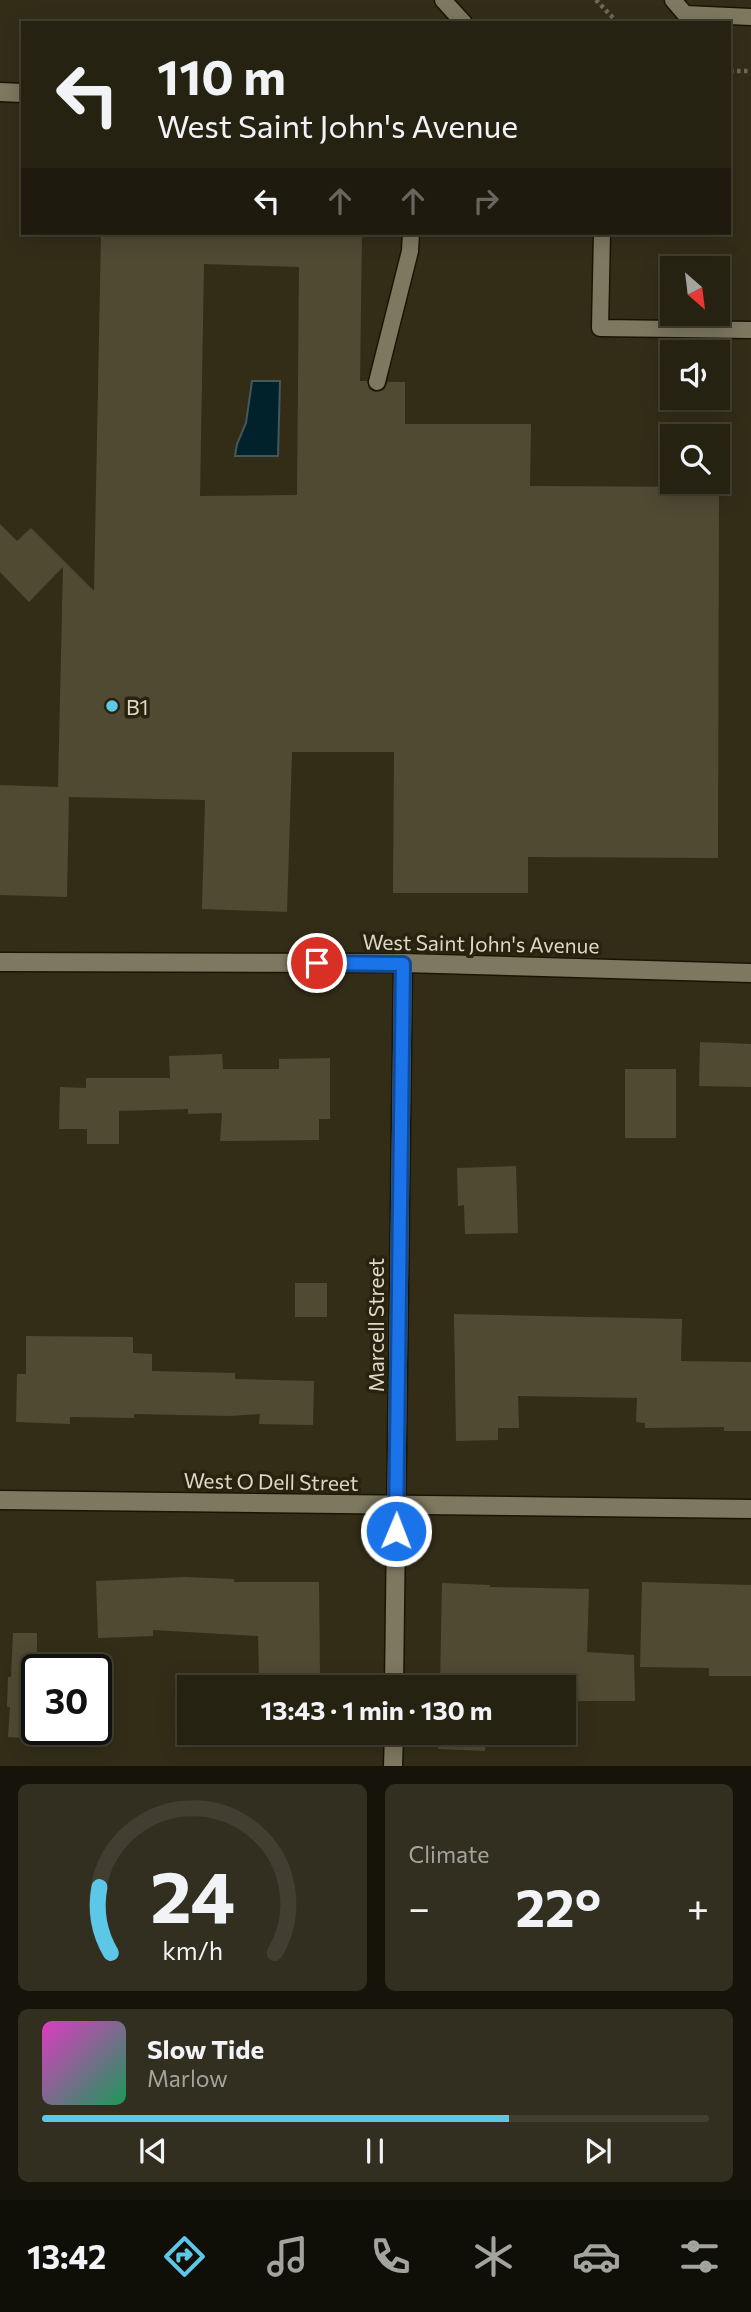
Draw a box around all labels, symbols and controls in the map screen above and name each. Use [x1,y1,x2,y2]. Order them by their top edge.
text: 110 m [157,45,286,105]
icon: left [42,49,133,140]
text: West Saint John's Avenue [157,105,518,145]
icon: left [248,182,286,220]
icon: ahead [321,182,359,220]
icon: ahead [394,182,432,220]
icon: right [467,182,505,220]
north arrow [660,256,730,326]
map controls [660,256,730,494]
button: sound [660,340,730,410]
button: search [660,424,730,494]
place label: B1 [126,694,149,719]
marker: B1 [104,698,120,714]
street label: West Saint John's Avenue [362,928,600,958]
pin [287,933,347,993]
icon: arrive [298,944,336,982]
street label: Marcell Street [363,1258,388,1392]
street label: West O Dell Street [183,1467,359,1495]
position arrow [359,1494,433,1568]
speed limit sign: 30 [21,1654,112,1745]
text: 13:43 · 1 min · 130 m [260,1694,493,1725]
text: Climate [409,1840,490,1868]
text: 24 [150,1850,235,1939]
text: 22° [516,1874,601,1938]
text: − [409,1883,430,1930]
text: + [687,1883,709,1930]
text: km/h [162,1935,223,1965]
text: Slow Tide [147,2033,264,2064]
text: Marlow [147,2064,228,2092]
icon: previous [134,2132,172,2170]
icon: pause [356,2132,394,2170]
icon: next [579,2132,617,2170]
icon: directions [160,2232,209,2281]
icon: music [263,2232,312,2281]
icon: phone [366,2232,415,2281]
icon: climate [469,2232,518,2281]
icon: car [572,2232,621,2281]
icon: filters [675,2232,724,2281]
text: 13:42 [27,2236,106,2276]

